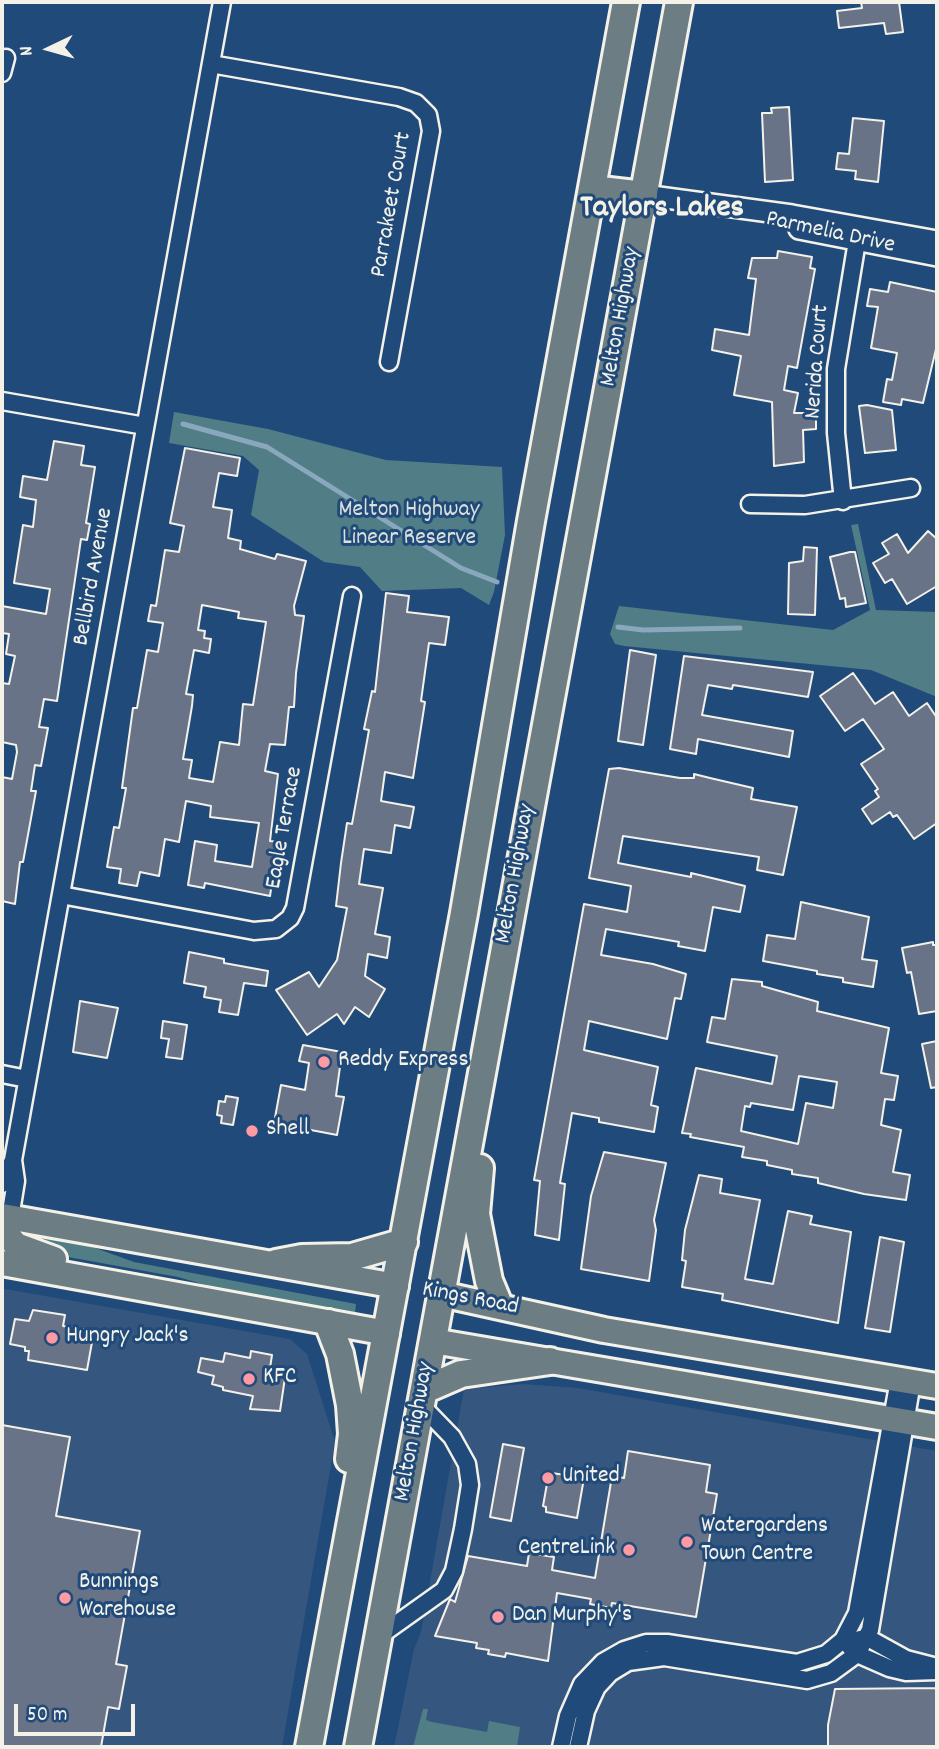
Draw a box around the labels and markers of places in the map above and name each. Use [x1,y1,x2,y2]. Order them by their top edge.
place label: Reddy Express [338,1048,469,1076]
marker: Reddy Express [316,1054,332,1070]
place label: Shell [266,1117,310,1145]
marker: Shell [244,1123,260,1139]
place label: Hungry Jack's [66,1324,189,1352]
marker: Hungry Jack's [44,1330,60,1346]
place label: KFC [263,1365,297,1393]
marker: KFC [241,1371,257,1387]
place label: United [562,1464,620,1492]
marker: United [540,1470,556,1486]
place label: Watergardens Town Centre [701,1514,828,1570]
marker: Watergardens Town Centre [679,1534,695,1550]
place label: CentreLink [518,1536,615,1564]
marker: CentreLink [621,1542,637,1558]
place label: Bunnings Warehouse [79,1570,176,1626]
marker: Bunnings Warehouse [57,1590,73,1606]
place label: Dan Murphy's [512,1603,632,1631]
marker: Dan Murphy's [490,1609,506,1625]

